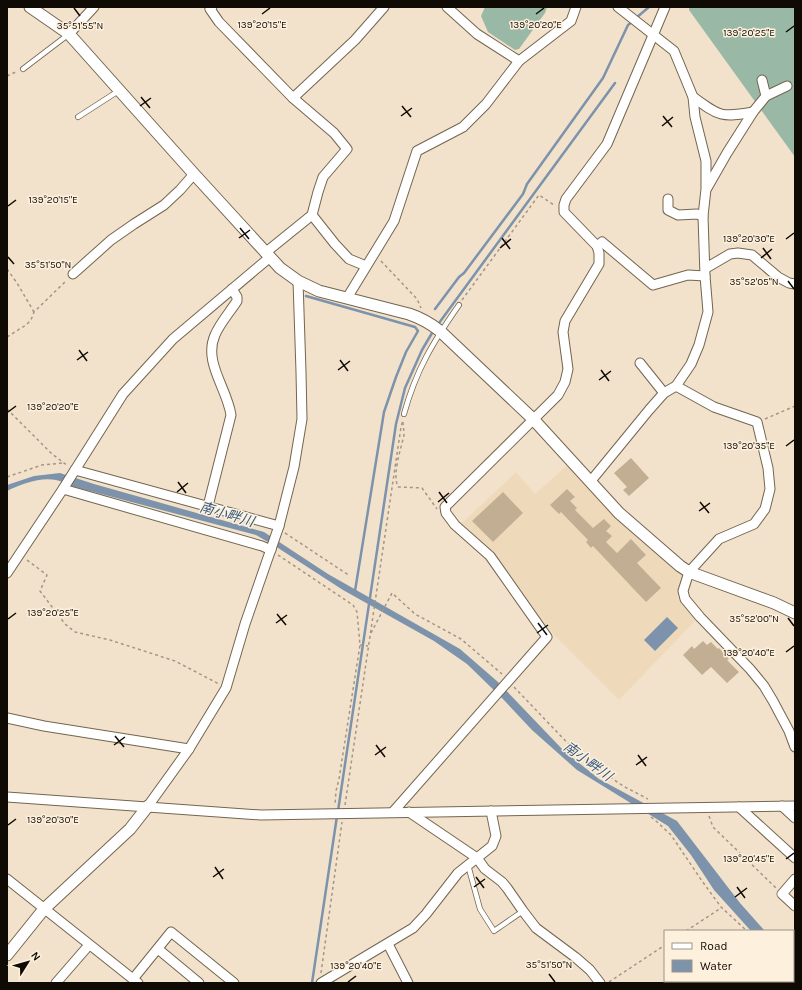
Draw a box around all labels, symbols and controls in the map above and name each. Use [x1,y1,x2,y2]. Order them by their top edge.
text: 139°20'15"E [237,19,287,31]
text: 139°20'20"E [510,19,562,31]
text: 35°51'55"N [57,20,103,32]
text: 139°20'25"E [723,27,775,39]
text: 139°20'15"E [28,194,78,206]
text: 139°20'30"E [723,233,775,245]
text: 35°51'50"N [25,259,71,271]
text: 35°52'05"N [729,276,779,288]
text: 139°20'20"E [27,401,79,413]
text: 139°20'35"E [723,440,775,452]
water label: 南小畔川 [198,499,258,531]
text: 139°20'25"E [27,607,79,619]
text: 35°52'00"N [729,613,779,625]
text: 139°20'40"E [723,647,775,659]
water label: 南小畔川 [560,738,617,786]
text: 139°20'30"E [27,814,79,826]
text: 139°20'45"E [723,853,775,865]
legend [664,930,794,982]
text: Road [700,939,728,953]
north arrow [8,942,48,982]
text: N [28,949,43,963]
text: 35°51'50"N [526,959,572,971]
text: Water [700,959,733,973]
text: 139°20'40"E [330,960,382,972]

